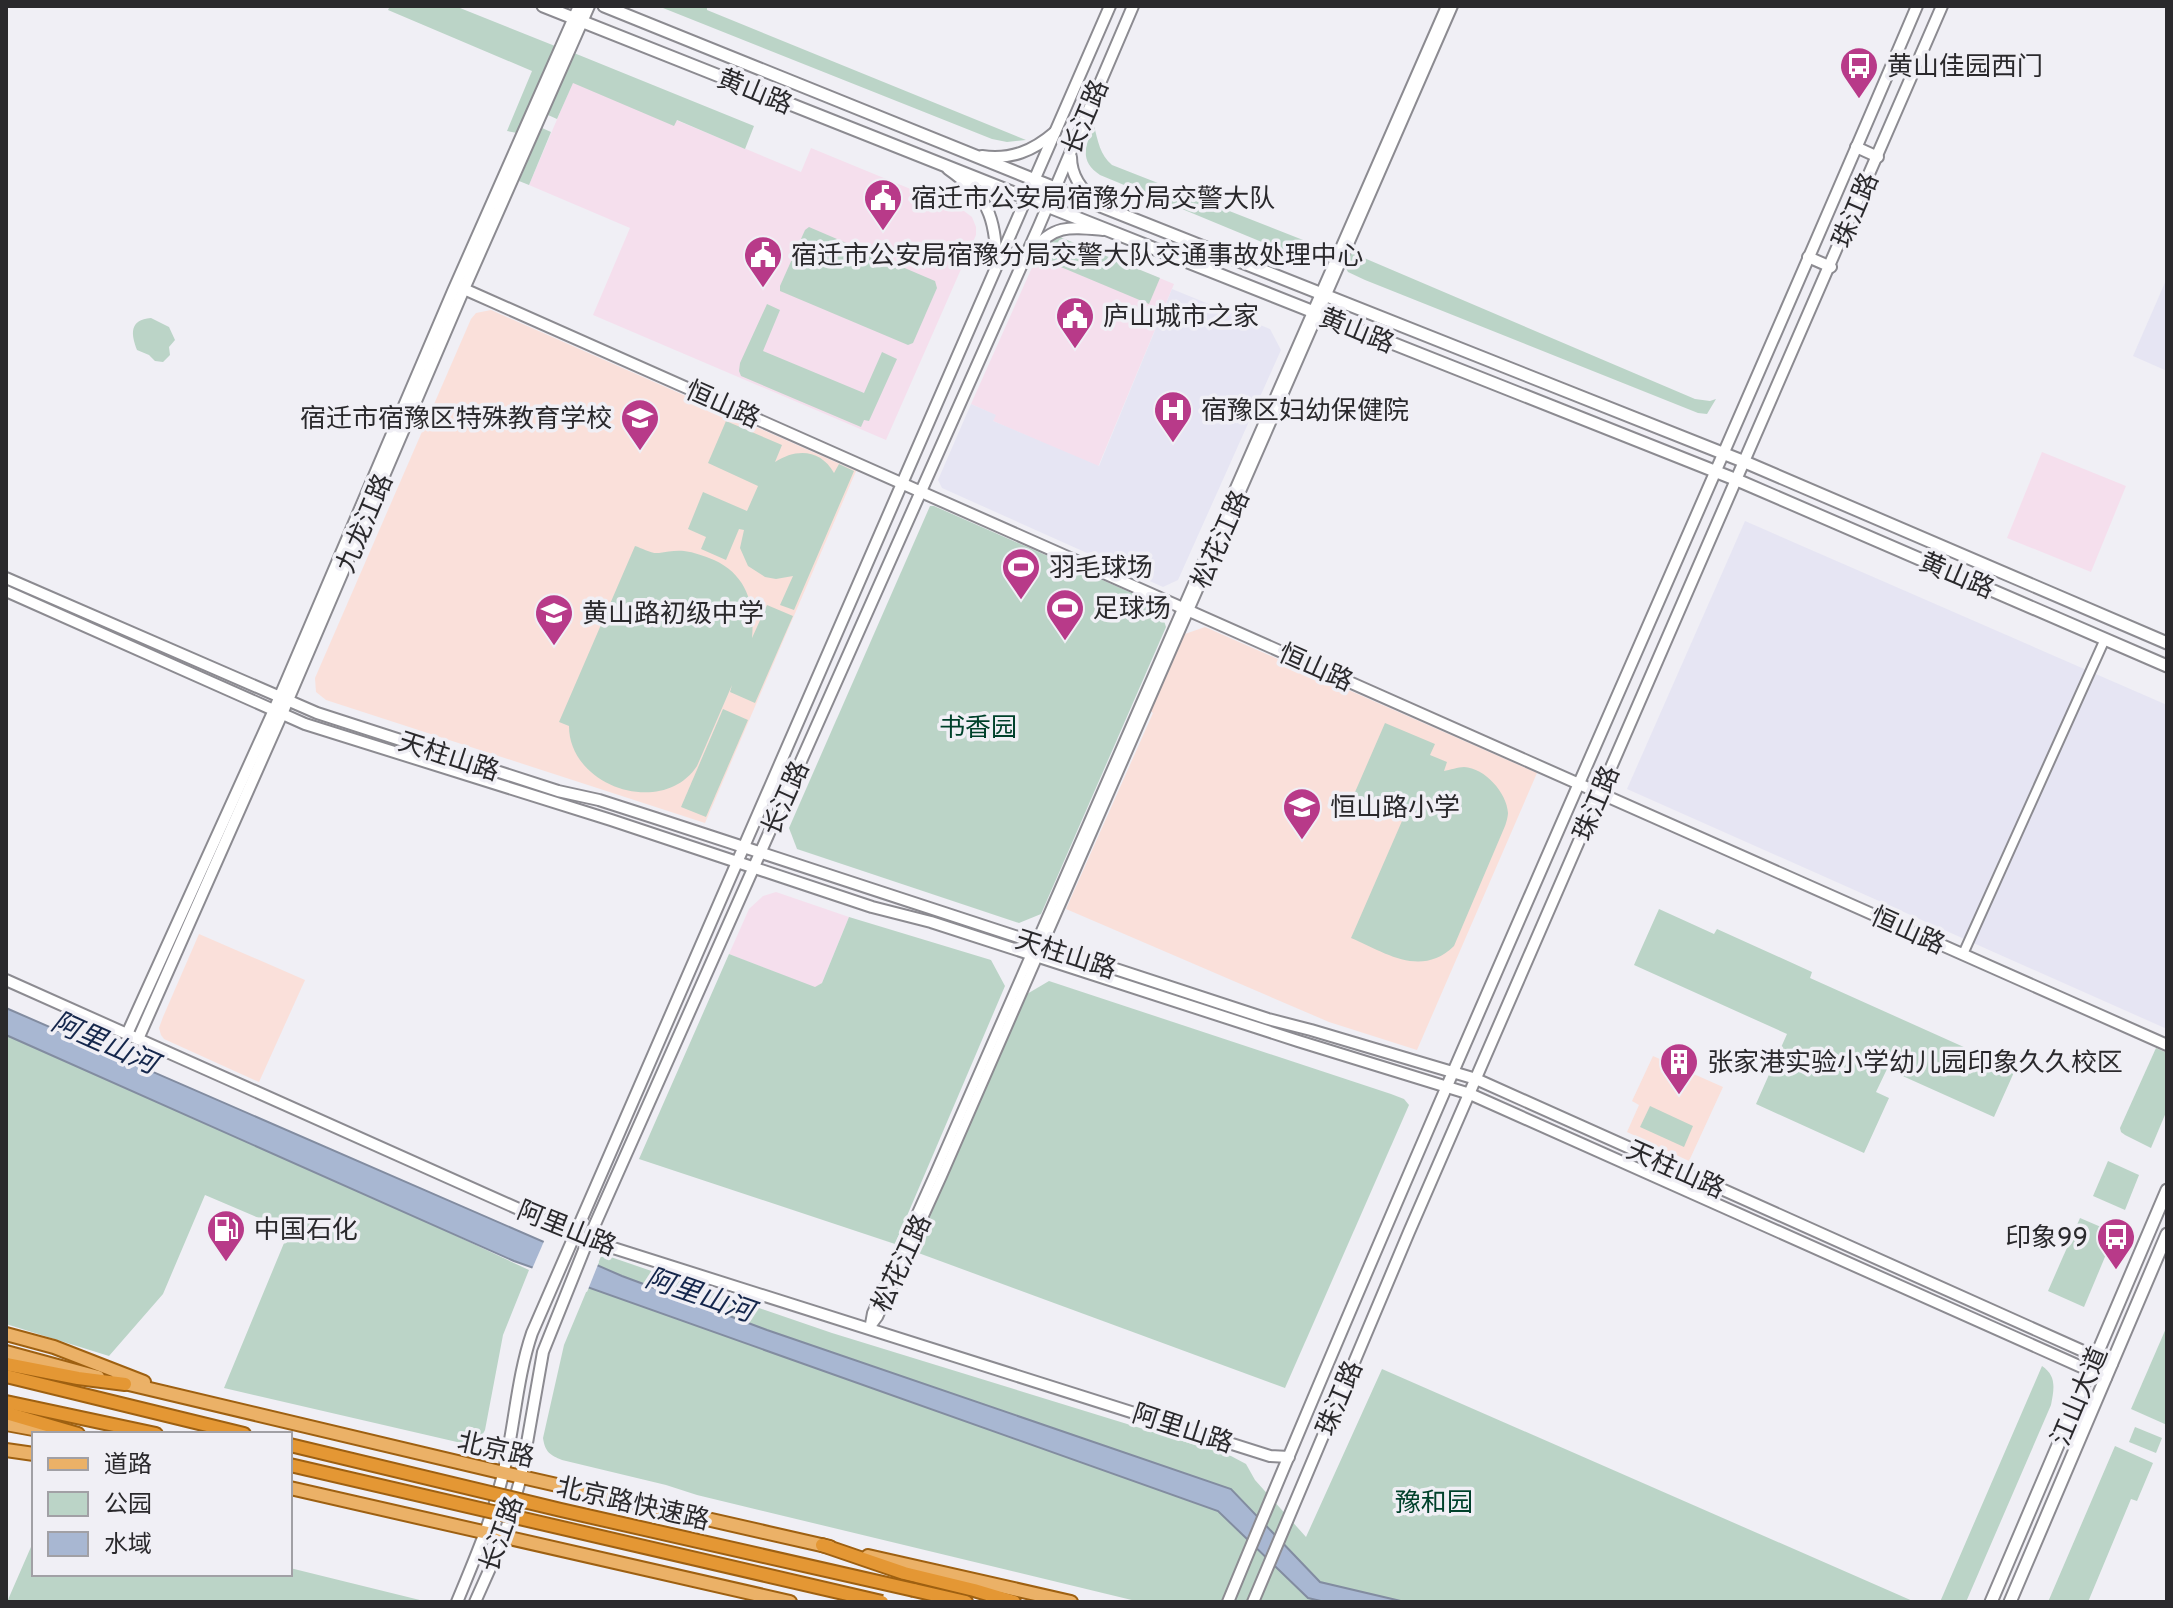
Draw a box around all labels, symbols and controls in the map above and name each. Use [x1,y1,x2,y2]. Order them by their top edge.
bus stop icon: 黄山佳园西门 [1838,45,1880,100]
place label: 黄山佳园西门 [1887,52,2043,85]
street label: 黄山路 [712,63,796,123]
street label: 长江路 [1057,76,1118,160]
street label: 珠江路 [1827,169,1888,253]
public building icon: 宿迁市公安局宿豫分局交警大队 [862,177,904,232]
place label: 宿迁市公安局宿豫分局交警大队 [911,184,1275,217]
public building icon: 宿迁市公安局宿豫分局交警大队交通事故处理中心 [742,234,784,289]
place label: 宿迁市公安局宿豫分局交警大队交通事故处理中心 [791,241,1363,274]
public building icon: 庐山城市之家 [1054,295,1096,350]
place label: 庐山城市之家 [1103,302,1259,335]
street label: 黄山路 [1314,302,1398,362]
street label: 恒山路 [680,375,764,437]
hospital icon: 宿豫区妇幼保健院 [1152,389,1194,444]
place label: 宿豫区妇幼保健院 [1201,396,1409,429]
school or university icon: 宿迁市宿豫区特殊教育学校 [619,397,661,452]
place label: 宿迁市宿豫区特殊教育学校 [300,404,612,437]
street label: 九龙江路 [331,470,402,578]
street label: 松花江路 [1186,486,1259,594]
sports icon: 羽毛球场 [1000,546,1042,601]
street label: 黄山路 [1914,547,1998,608]
place label: 羽毛球场 [1049,553,1153,586]
sports icon: 足球场 [1044,587,1086,642]
school or university icon: 黄山路初级中学 [533,592,575,647]
place label: 足球场 [1093,594,1171,627]
place label: 黄山路初级中学 [582,599,764,632]
street label: 恒山路 [1273,638,1357,700]
park label: 书香园 [939,713,1017,746]
street label: 天柱山路 [394,727,503,790]
street label: 长江路 [756,757,818,841]
street label: 珠江路 [1568,762,1629,846]
school or university icon: 恒山路小学 [1281,786,1323,841]
place label: 恒山路小学 [1330,793,1460,826]
street label: 恒山路 [1865,901,1949,963]
street label: 天柱山路 [1011,925,1120,988]
water label: 阿里山河 [45,1006,167,1086]
building icon: 张家港实验小学幼儿园印象久久校区 [1658,1041,1700,1096]
place label: 张家港实验小学幼儿园印象久久校区 [1707,1048,2123,1081]
street label: 天柱山路 [1621,1135,1729,1208]
street label: 阿里山路 [512,1196,620,1265]
fuel station icon: 中国石化 [205,1208,247,1263]
street label: 松花江路 [866,1210,940,1318]
place label: 中国石化 [254,1215,358,1248]
bus stop icon: 印象99 [2095,1216,2137,1271]
place label: 印象99 [2005,1223,2088,1256]
water label: 阿里山河 [640,1262,763,1334]
street label: 江山大道 [2046,1343,2117,1451]
street label: 珠江路 [1311,1357,1372,1441]
street label: 阿里山路 [1128,1399,1237,1462]
street label: 北京路 [454,1427,537,1476]
legend [32,1432,292,1576]
text: 道路 [104,1451,152,1481]
street label: 北京路快速路 [553,1472,712,1539]
park label: 豫和园 [1395,1488,1473,1521]
text: 公园 [104,1491,152,1521]
street label: 长江路 [475,1493,532,1577]
text: 水域 [104,1531,152,1561]

